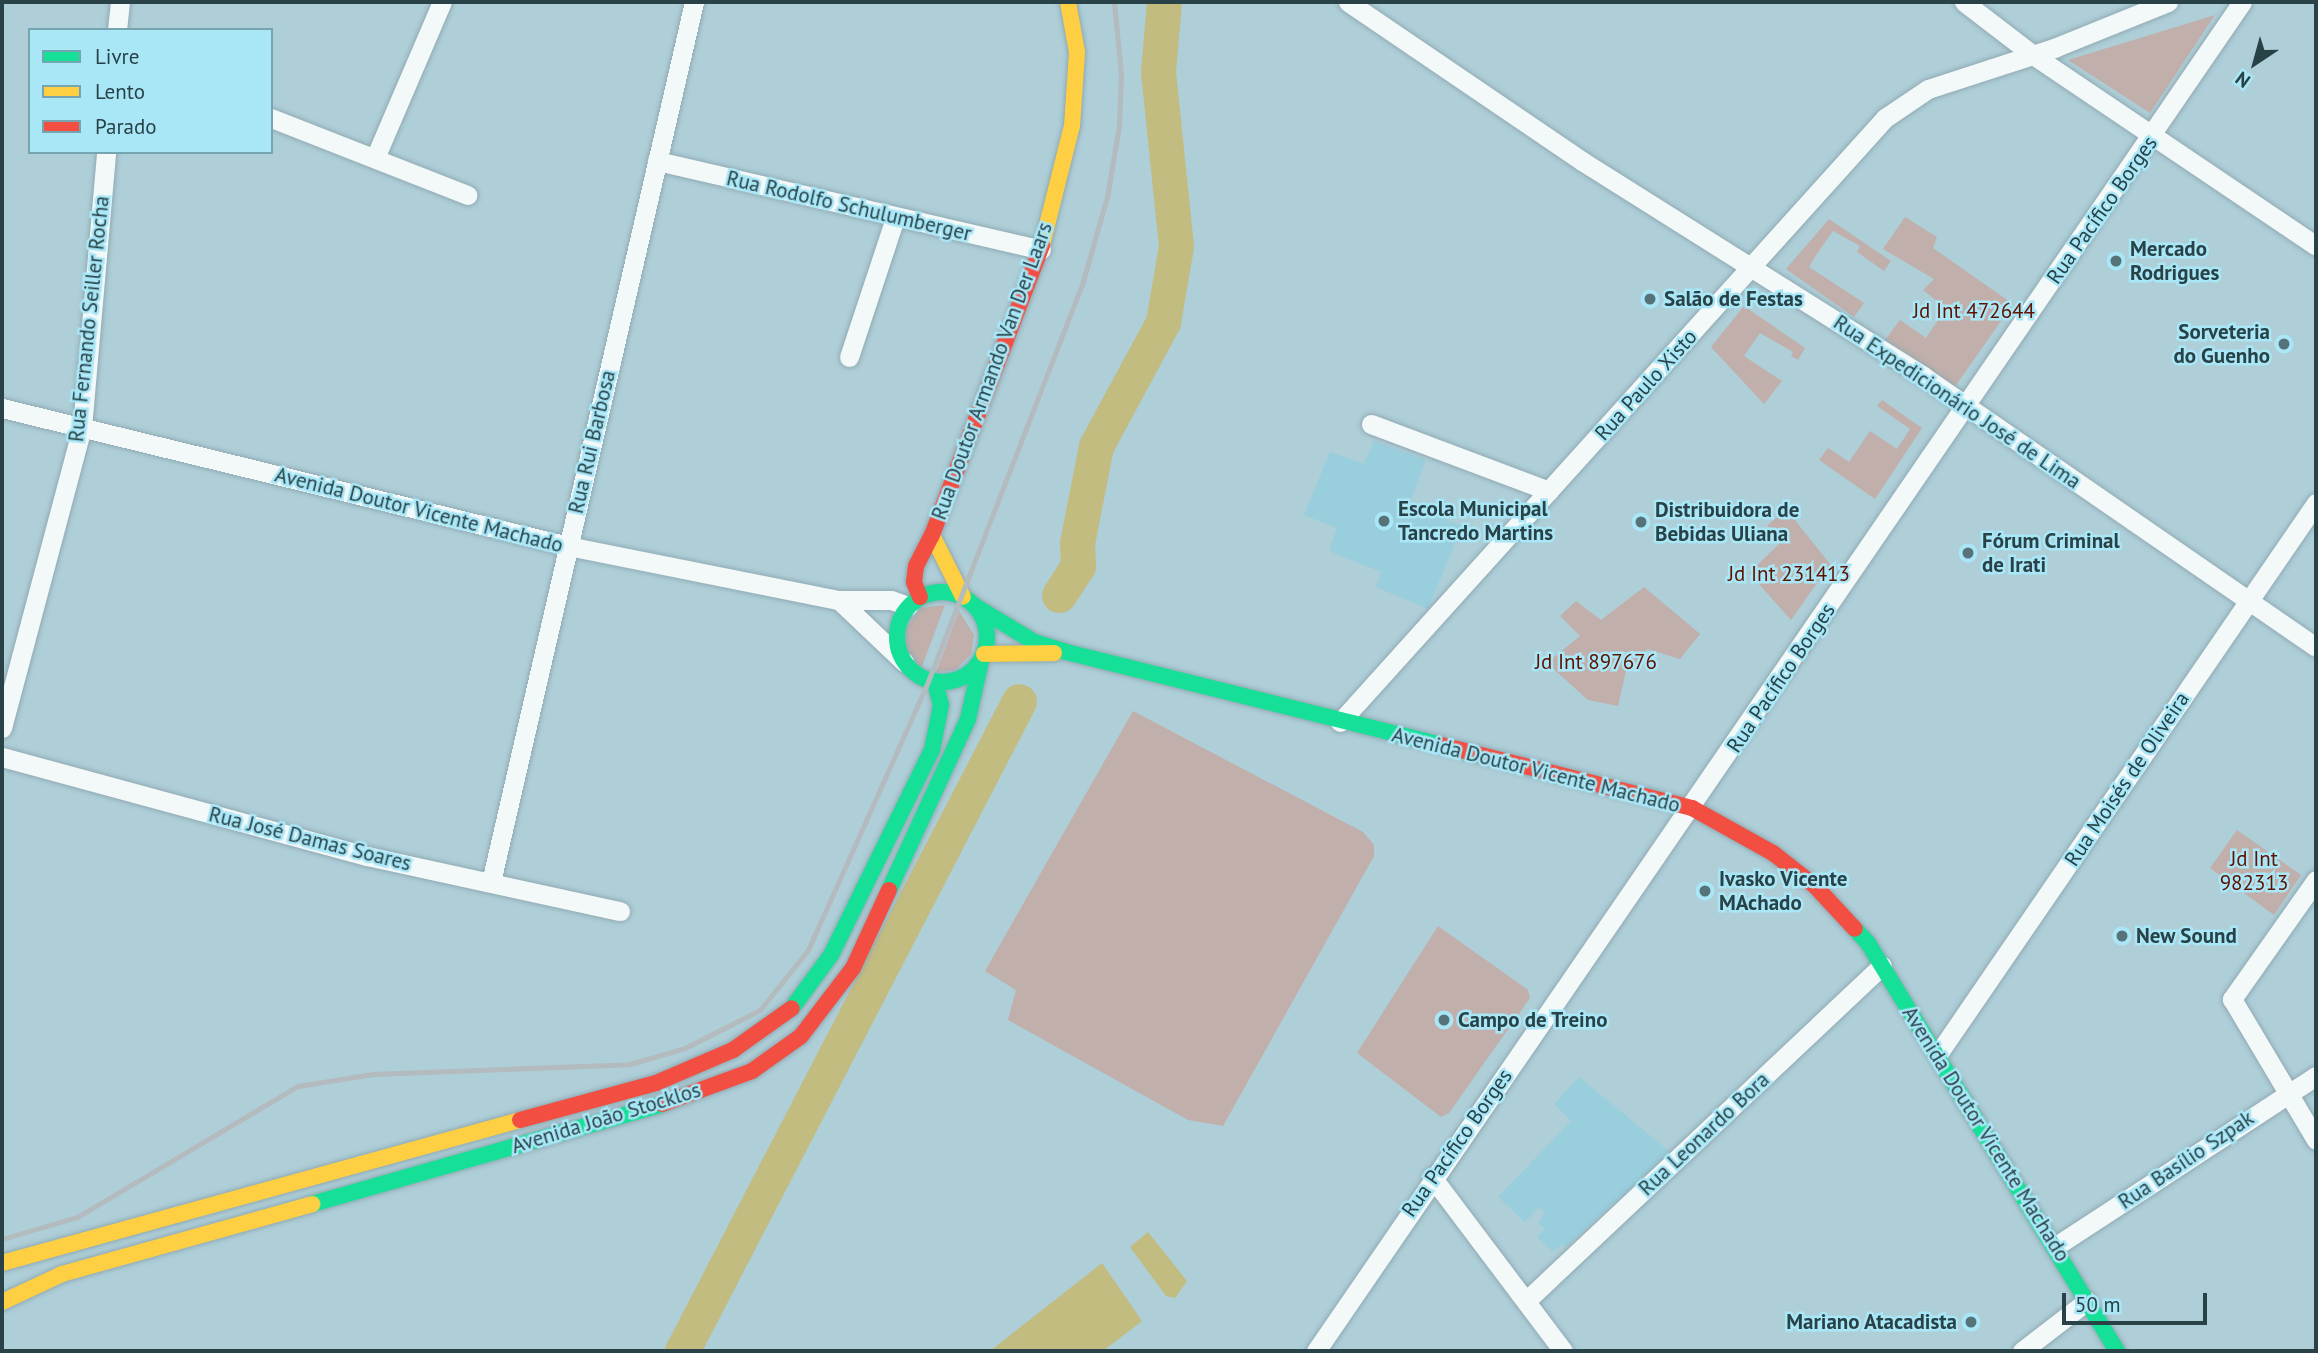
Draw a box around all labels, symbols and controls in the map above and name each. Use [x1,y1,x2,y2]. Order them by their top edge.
legend [28,28,273,154]
north arrow [2220,28,2290,98]
text: Livre [95,43,139,70]
text: N [2231,67,2255,93]
text: Lento [95,78,145,105]
text: Parado [95,113,157,140]
street label: Rua Pacífico Borges [2042,131,2162,289]
street label: Rua Rodolfo Schulumberger [724,166,974,246]
street label: Rua Fernando Seiller Rocha [64,195,114,443]
street label: Rua Doutor Armando Van Der Laars [926,218,1058,524]
place label: Mercado Rodrigues [2130,236,2219,286]
marker: Mercado Rodrigues [2108,253,2124,269]
place label: Salão de Festas [1664,286,1803,312]
marker: Salão de Festas [1642,291,1658,307]
park label: Jd Int 472644 [1913,298,2035,324]
street label: Rua Expedicionário José de Lima [1829,310,2085,494]
place label: Sorveteria do Guenho [2173,319,2270,369]
street label: Rua Paulo Xisto [1589,324,1703,446]
marker: Sorveteria do Guenho [2276,336,2292,352]
street label: Rua Rui Barbosa [563,368,621,516]
street label: Avenida Doutor Vicente Machado [272,462,566,558]
place label: Escola Municipal Tancredo Martins [1398,496,1553,546]
place label: Distribuidora de Bebidas Uliana [1655,497,1799,547]
marker: Escola Municipal Tancredo Martins [1376,513,1392,529]
marker: Distribuidora de Bebidas Uliana [1633,514,1649,530]
place label: Fórum Criminal de Irati [1982,528,2120,578]
marker: Fórum Criminal de Irati [1960,545,1976,561]
park label: Jd Int 231413 [1728,561,1850,587]
street label: Rua Pacífico Borges [1722,599,1840,757]
park label: Jd Int 897676 [1535,649,1657,675]
street label: Rua Moisés de Oliveira [2059,687,2195,871]
street label: Avenida Doutor Vicente Machado [1389,722,1683,818]
street label: Rua José Damas Soares [206,802,414,876]
park label: Jd Int 982313 [2220,846,2288,896]
place label: Ivasko Vicente MAchado [1719,866,1848,916]
marker: Ivasko Vicente MAchado [1697,883,1713,899]
place label: New Sound [2136,923,2237,949]
marker: New Sound [2114,928,2130,944]
street label: Avenida Doutor Vicente Machado [1897,1002,2075,1266]
place label: Campo de Treino [1458,1007,1608,1033]
marker: Campo de Treino [1436,1012,1452,1028]
street label: Rua Pacífico Borges [1397,1064,1517,1222]
street label: Rua Leonardo Bora [1634,1067,1774,1201]
street label: Avenida João Stocklos [508,1077,704,1159]
street label: Rua Basílio Szpak [2114,1105,2258,1215]
scale bar [2066,1280,2211,1324]
text: 50 m [2075,1291,2121,1318]
place label: Mariano Atacadista [1785,1309,1957,1335]
marker: Mariano Atacadista [1963,1314,1979,1330]

